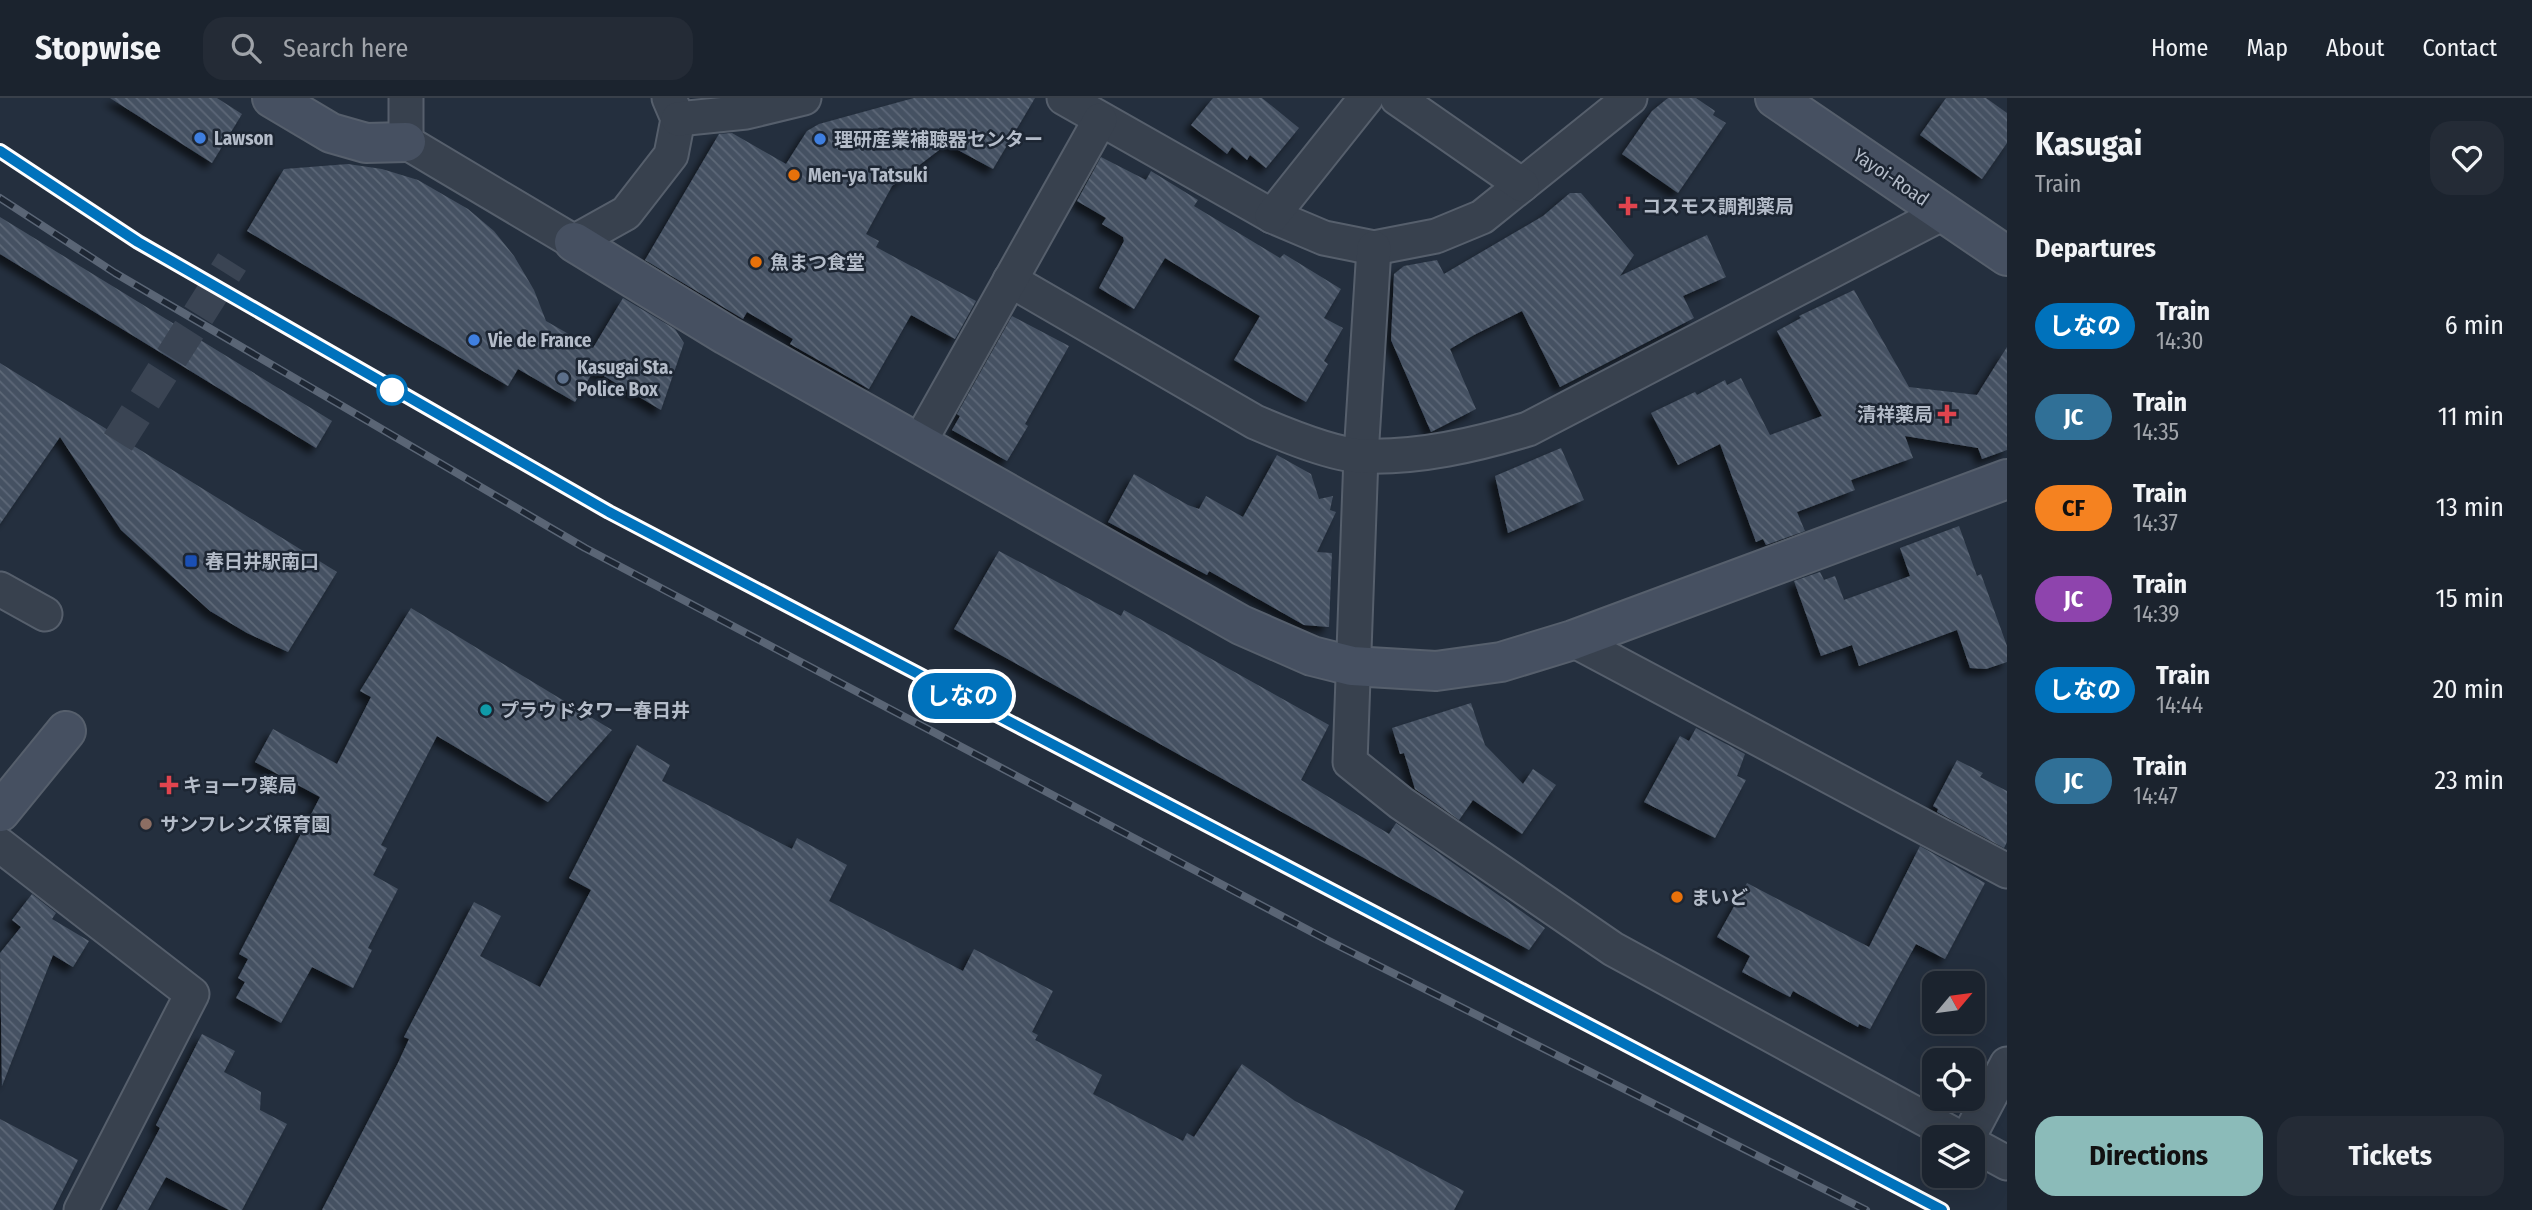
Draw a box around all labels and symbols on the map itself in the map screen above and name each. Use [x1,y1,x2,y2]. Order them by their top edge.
place label: Lawson [214,127,274,150]
place label: 理研産業補聴器センター [834,128,1043,151]
marker: Lawson [192,130,208,146]
marker: 理研産業補聴器センター [812,131,828,147]
street label: Yayoi-Road [1849,143,1933,211]
place label: Men-ya Tatsuki [808,164,928,187]
marker: Men-ya Tatsuki [786,167,802,183]
place label: コスモス調剤薬局 [1642,195,1794,218]
marker: コスモス調剤薬局 [1620,198,1636,214]
place label: 魚まつ食堂 [770,251,865,274]
marker: 魚まつ食堂 [748,254,764,270]
place label: Vie de France [487,329,592,352]
marker: Vie de France [466,332,482,348]
place label: Kasugai Sta. Police Box [577,356,673,401]
marker: Kasugai Sta. Police Box [555,370,571,386]
unlabelled marker [377,375,407,405]
place label: 清祥薬局 [1857,403,1933,426]
marker: 清祥薬局 [1939,406,1955,422]
place label: 春日井駅南口 [205,550,319,573]
marker: 春日井駅南口 [183,553,199,569]
line badge: しなの [922,673,1002,719]
place label: プラウドタワー春日井 [500,699,690,722]
marker: プラウドタワー春日井 [478,702,494,718]
place label: キョーワ薬局 [183,774,297,797]
marker: キョーワ薬局 [161,777,177,793]
place label: サンフレンズ保育園 [160,813,330,836]
marker: サンフレンズ保育園 [138,816,154,832]
place label: まいど [1691,886,1748,909]
marker: まいど [1669,889,1685,905]
north arrow [1922,971,1984,1034]

